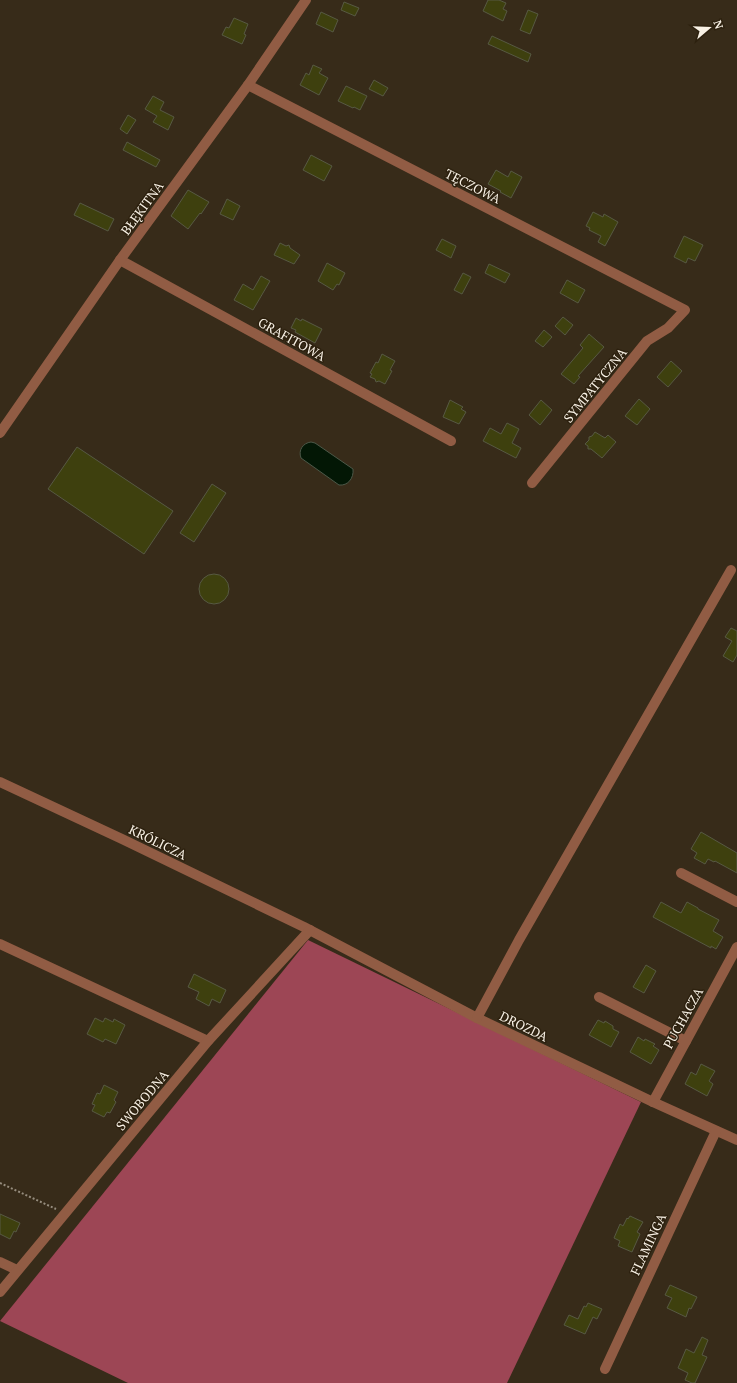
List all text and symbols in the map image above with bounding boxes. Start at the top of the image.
north arrow [689,8,729,48]
text: N [710,19,727,32]
street label: TĘCZOWA [442,164,504,208]
street label: BŁĘKITNA [116,177,168,238]
street label: GRAFITOWA [255,313,329,365]
street label: SYMPATYCZNA [559,344,631,426]
street label: KRÓLICZA [126,820,190,864]
street label: PUCHACZA [659,984,707,1052]
street label: DROZDA [497,1007,551,1045]
street label: SWOBODNA [111,1066,173,1134]
street label: FLAMINGA [626,1210,670,1278]

